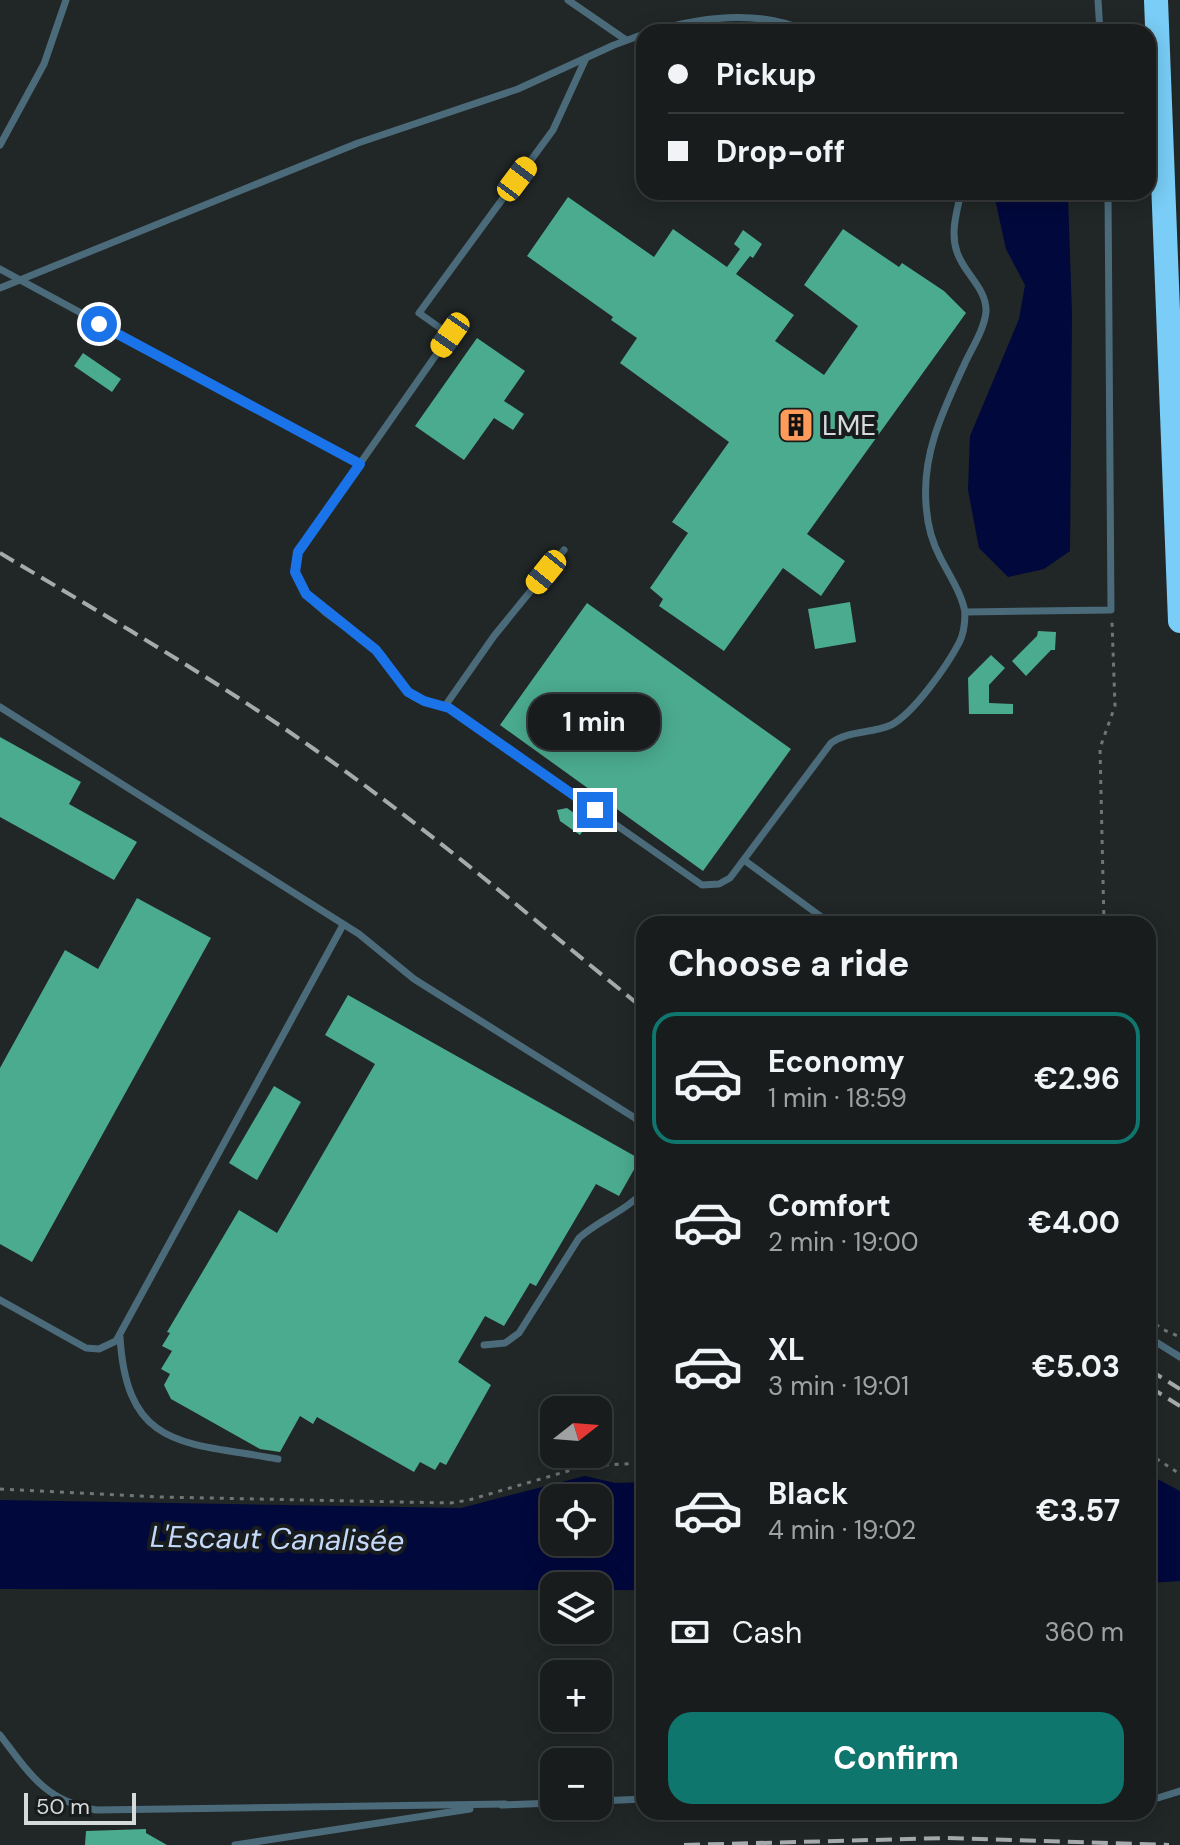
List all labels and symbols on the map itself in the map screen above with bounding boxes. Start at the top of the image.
car [493,153,541,205]
route start [81,306,117,342]
car [426,308,474,362]
building icon: LME [777,406,815,444]
place label: LME [822,407,876,444]
car [522,546,570,598]
callout: 1 min [529,694,661,750]
route end [577,792,613,828]
north arrow [540,1396,612,1468]
water label: L'Escaut Canalisée [149,1517,405,1560]
scale bar [24,1789,136,1825]

